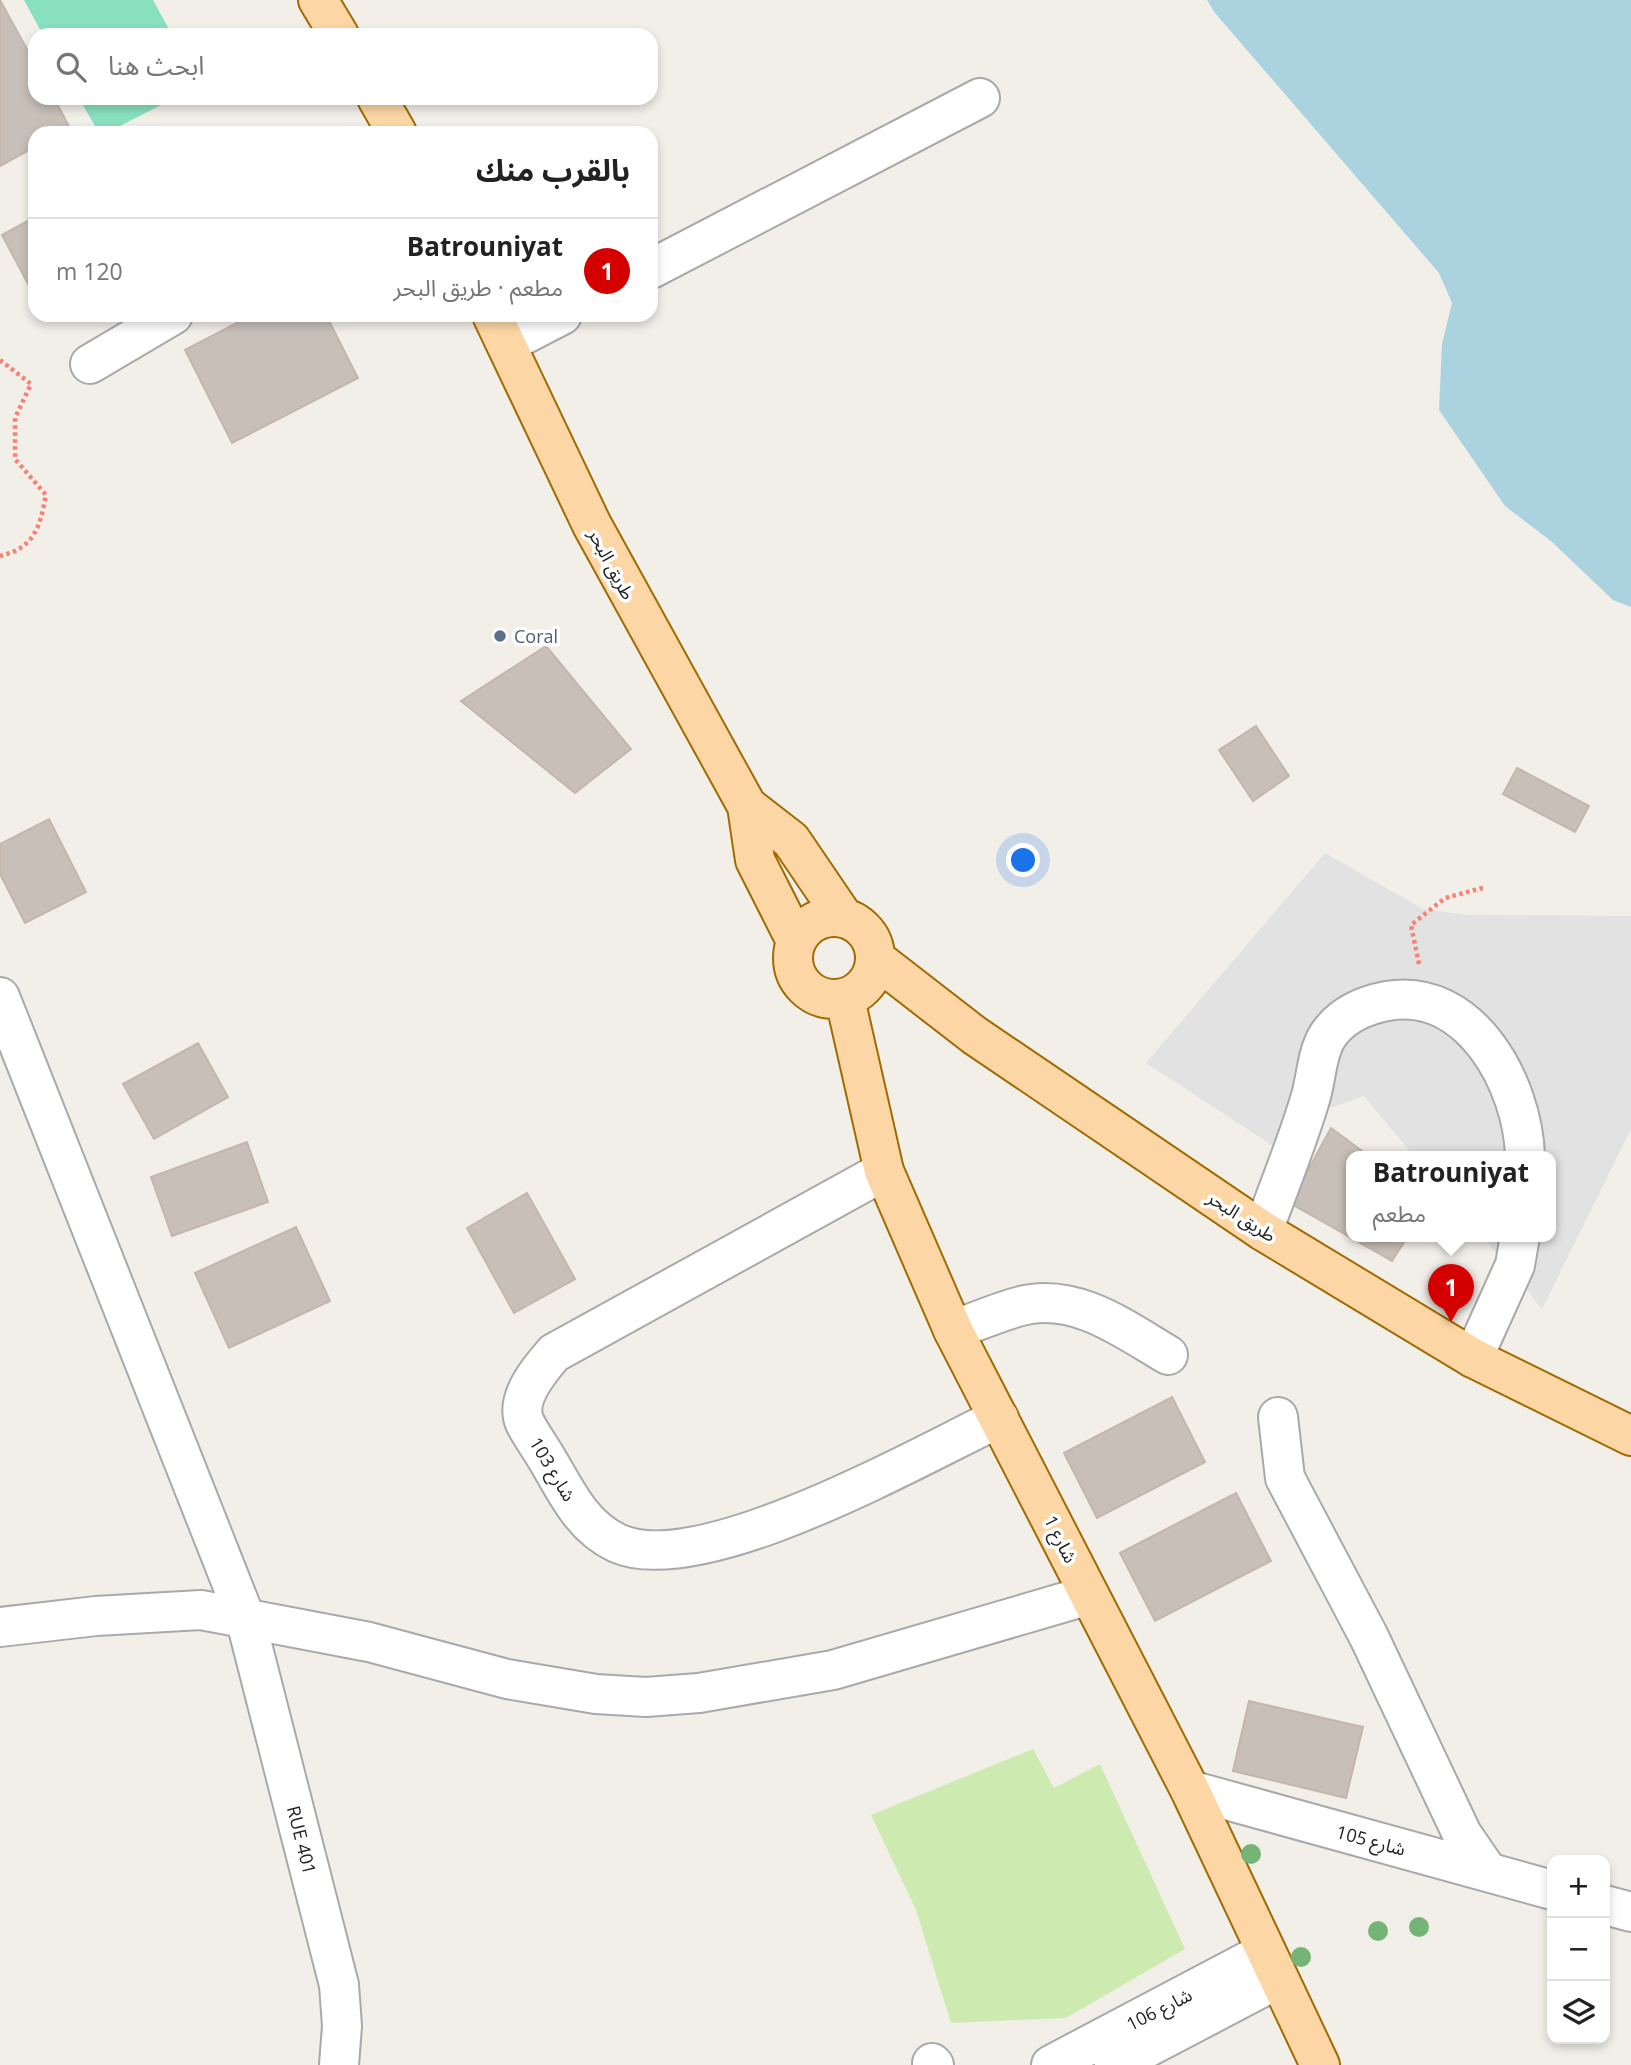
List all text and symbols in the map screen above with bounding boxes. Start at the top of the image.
search box [28,28,658,105]
text: ابحث هنا [108,47,204,83]
icon: search [52,48,90,86]
text: بالقرب منك [476,149,630,190]
text: Batrouniyat [407,228,563,264]
text: 120 m [56,255,123,287]
text: 1 [600,255,614,287]
text: مطعم · طريق البحر [393,271,563,303]
street label: طريق البحر [583,523,641,604]
place label: Coral [514,624,558,648]
marker: Coral [492,628,508,644]
your location [1006,843,1040,877]
popup [1346,1151,1556,1242]
text: Batrouniyat [1373,1154,1529,1190]
street label: طريق البحر [1202,1184,1281,1247]
text: مطعم [1373,1197,1426,1229]
pin: 1 [1428,1264,1474,1322]
street label: شارع 103 [522,1433,581,1507]
street label: شارع 1 [1036,1511,1083,1568]
street label: RUE 401 [282,1803,322,1877]
street label: شارع 105 [1333,1819,1408,1864]
map controls [1547,1855,1610,2044]
button: + [1547,1855,1610,1918]
button: − [1547,1918,1610,1981]
button: layers [1547,1981,1610,2044]
street label: شارع 106 [1122,1982,1197,2038]

